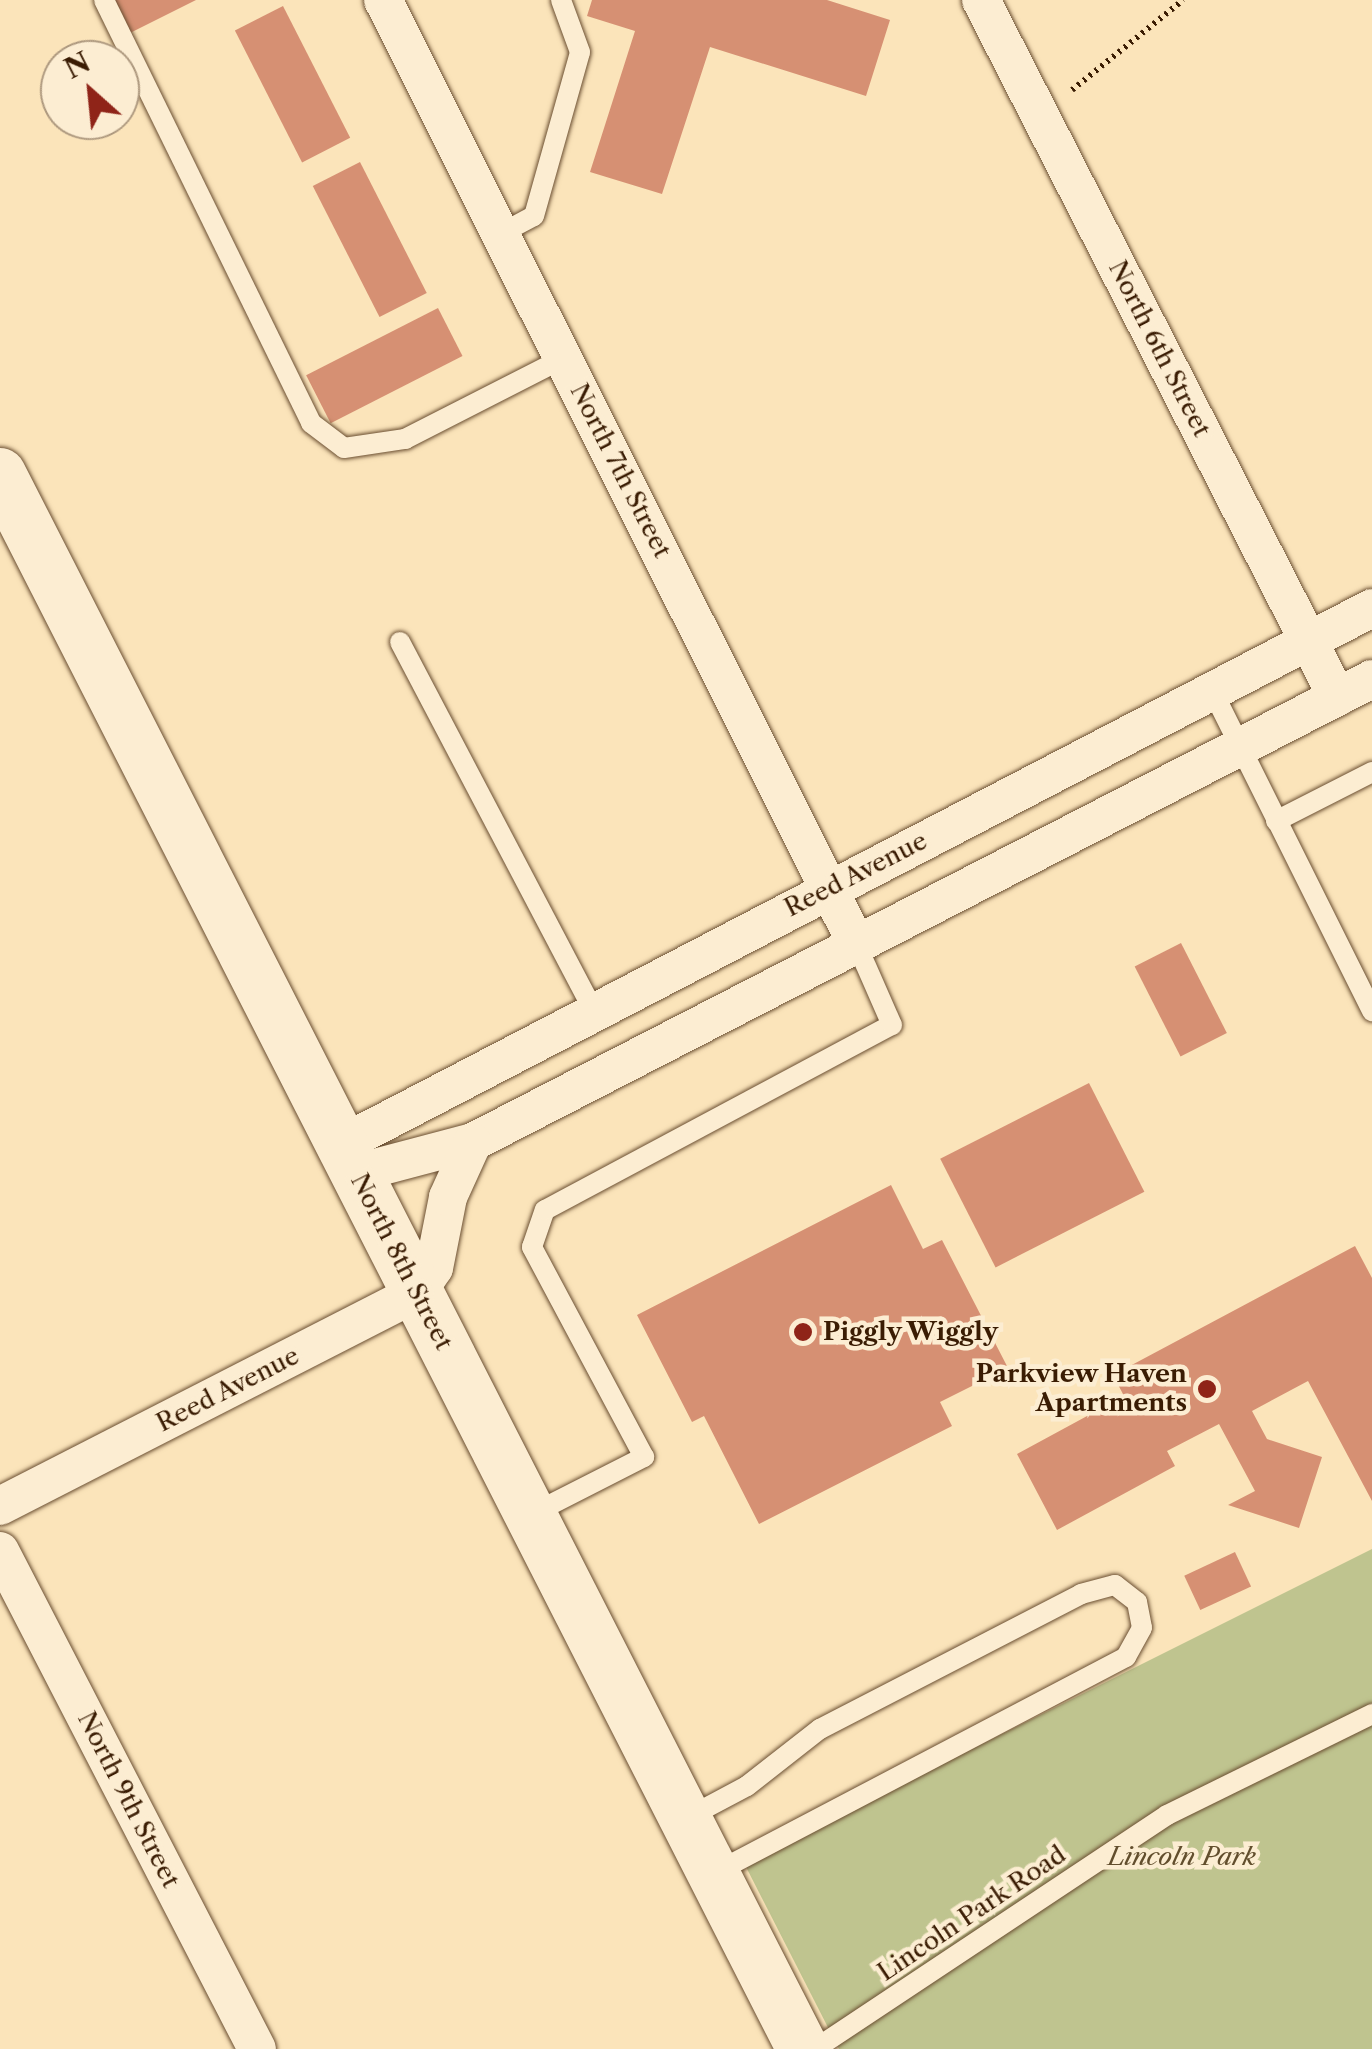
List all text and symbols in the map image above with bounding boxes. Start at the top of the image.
north arrow [40,40,140,140]
text: N [59,44,96,86]
street label: North 6th Street [1102,256,1216,442]
street label: North 7th Street [563,379,677,563]
street label: Reed Avenue [779,826,933,924]
street label: North 8th Street [344,1169,458,1355]
place label: Piggly Wiggly [823,1317,1000,1347]
marker: Piggly Wiggly [792,1321,814,1343]
street label: Reed Avenue [151,1341,305,1439]
place label: Parkview Haven Apartments [975,1360,1187,1419]
marker: Parkview Haven Apartments [1196,1378,1218,1400]
street label: North 9th Street [71,1707,185,1893]
street label: Lincoln Park Road [872,1840,1072,1988]
park label: Lincoln Park [1108,1842,1256,1872]

